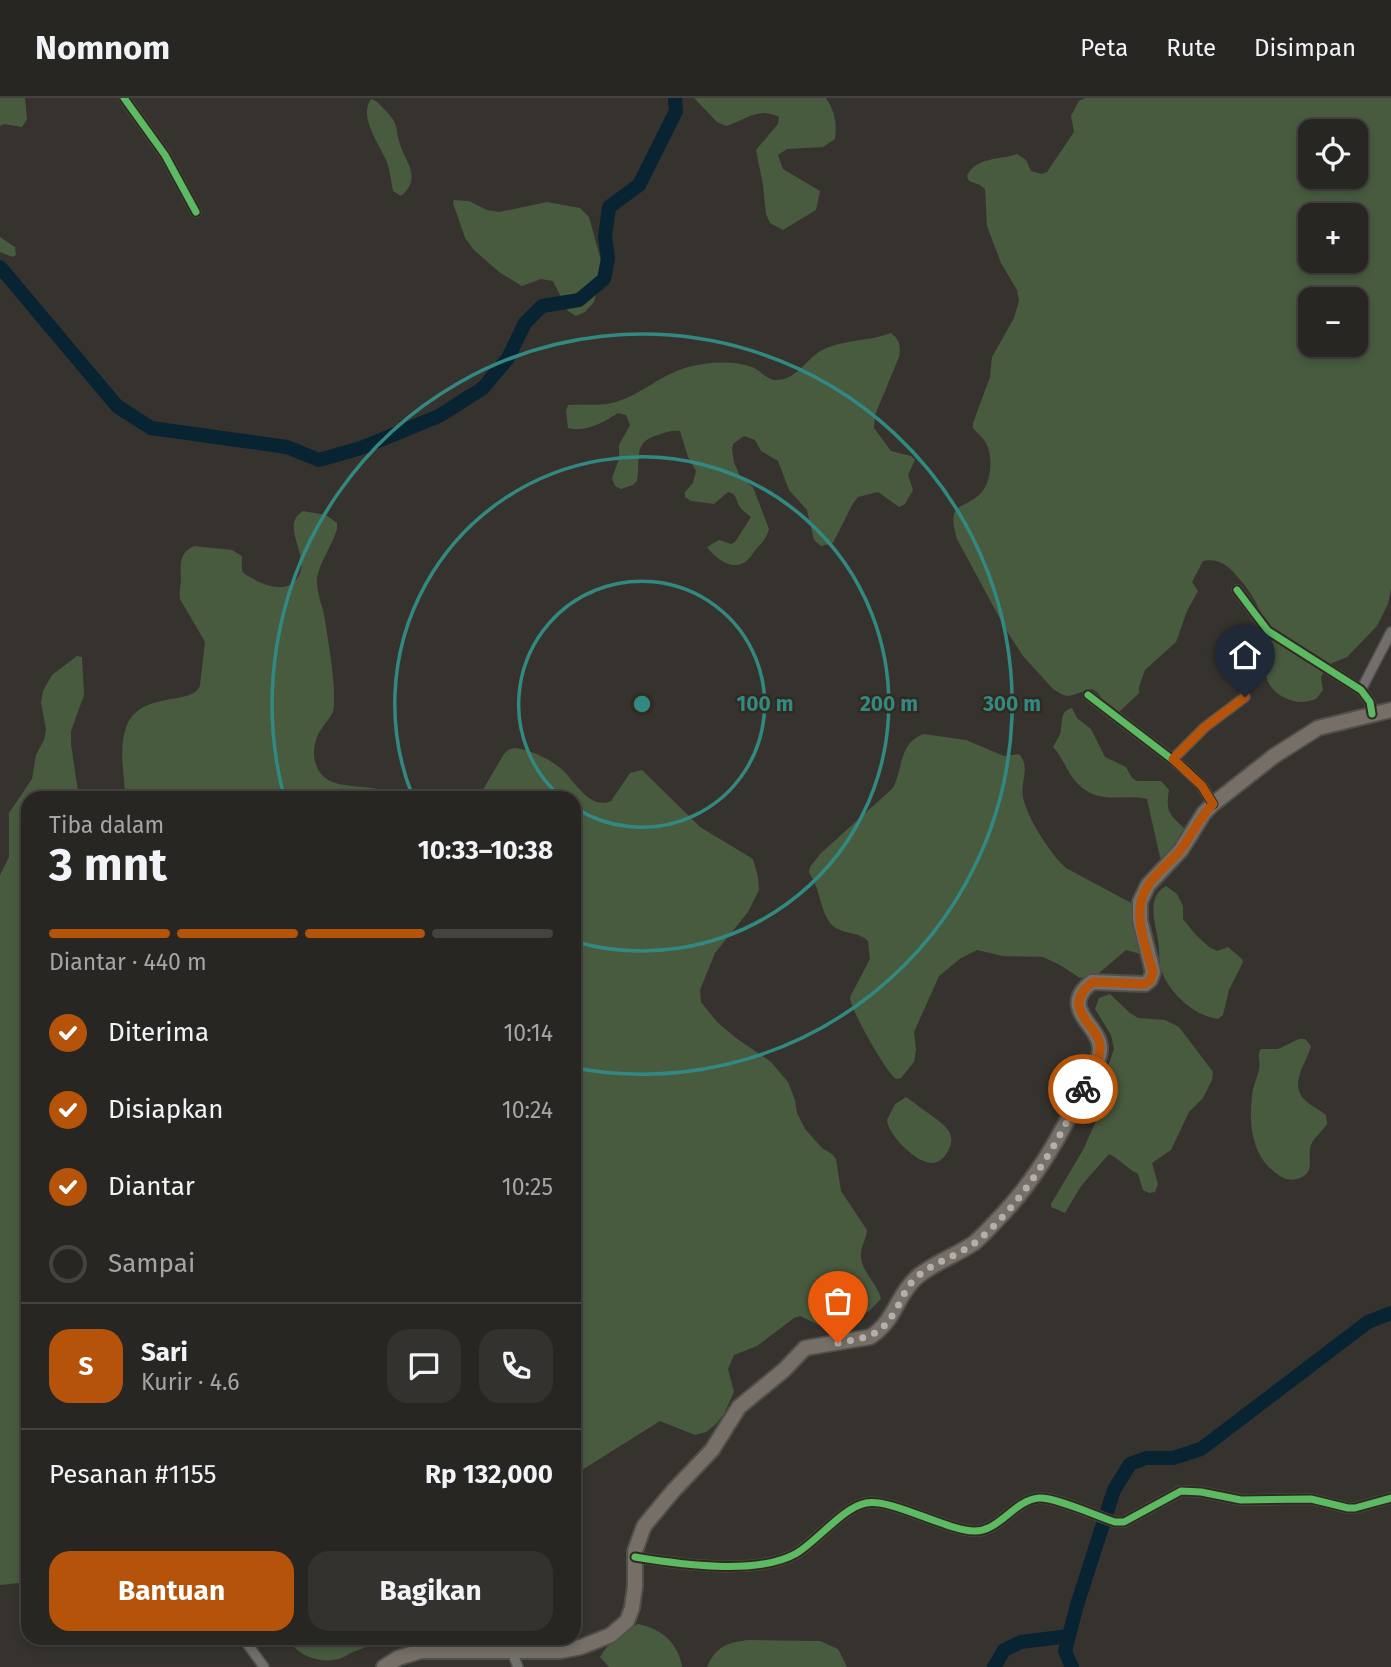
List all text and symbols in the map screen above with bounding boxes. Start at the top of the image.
text: Nomnom [35,28,170,68]
text: Peta [1080,34,1128,62]
text: Rute [1166,34,1216,62]
text: Disimpan [1254,34,1356,62]
map controls [1298,119,1368,357]
button: locate [1298,119,1368,189]
button: + [1298,203,1368,273]
button: − [1298,287,1368,357]
pin [1215,625,1275,697]
icon: home [1226,636,1264,674]
text: 100 m [736,691,794,717]
text: 200 m [860,691,918,717]
text: 300 m [982,691,1041,717]
centre of rings [630,692,654,716]
text: Tiba dalam [49,811,164,839]
text: 10:33–10:38 [418,835,553,866]
text: 3 mnt [49,837,167,892]
text: Diantar · 440 m [49,948,207,976]
icon: check [49,1014,87,1052]
text: Diterima [108,1017,209,1048]
text: 10:14 [503,1019,553,1047]
courier [1048,1054,1118,1124]
icon: bike [1064,1070,1102,1108]
icon: check [49,1091,87,1129]
text: Disiapkan [108,1094,223,1125]
text: 10:24 [502,1096,553,1124]
icon: check [49,1168,87,1206]
text: Diantar [108,1171,195,1202]
text: 10:25 [502,1173,553,1201]
text: Sampai [108,1248,195,1279]
pin [808,1271,868,1343]
icon: bag [819,1282,857,1320]
button: chat [387,1329,461,1403]
button: phone [479,1329,553,1403]
text: Sari [141,1337,188,1368]
text: S [79,1351,93,1382]
text: Kurir · 4.6 [141,1368,239,1396]
text: Pesanan #1155 [49,1459,217,1490]
text: Rp 132,000 [425,1459,553,1490]
button: Bantuan [49,1551,294,1631]
button: Bagikan [308,1551,553,1631]

